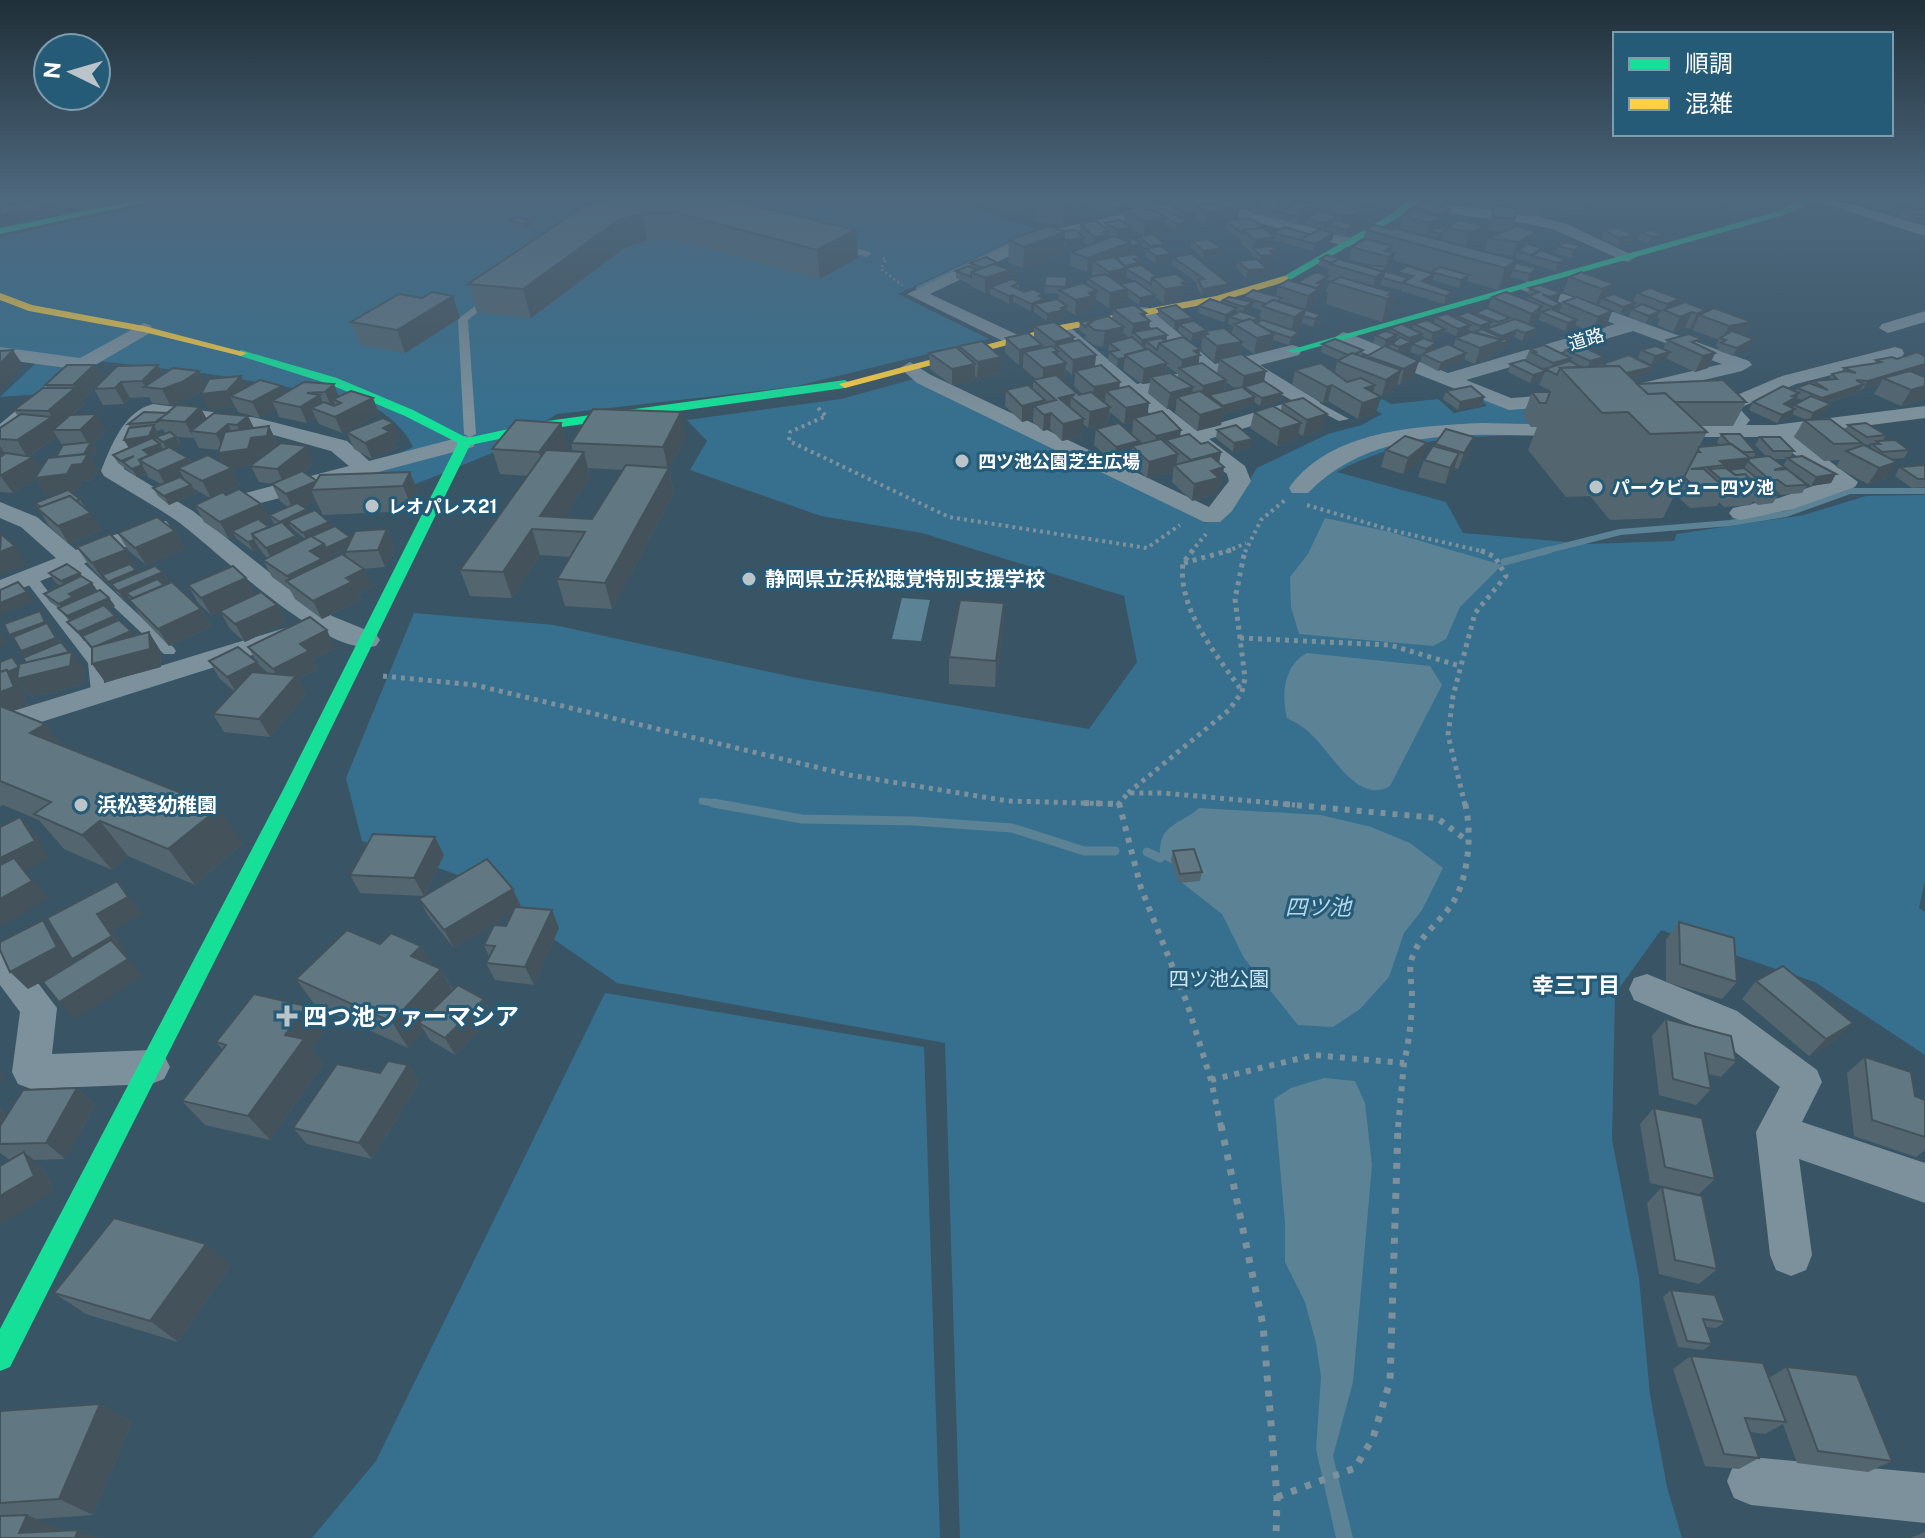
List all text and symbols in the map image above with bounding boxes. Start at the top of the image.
north arrow [32,32,112,112]
legend [1613,32,1893,136]
text: 順調 [1685,49,1733,77]
text: N [38,61,66,80]
text: 混雑 [1685,89,1733,117]
street label: 道路 [1566,324,1606,354]
place label: 四ツ池公園芝生広場 [978,451,1140,472]
marker: 四ツ池公園芝生広場 [953,452,971,470]
place label: パークビュー四ツ池 [1612,477,1774,498]
marker: パークビュー四ツ池 [1587,478,1605,496]
place label: レオパレス21 [388,496,497,517]
marker: レオパレス21 [363,497,381,515]
place label: 静岡県立浜松聴覚特別支援学校 [765,567,1045,591]
marker: 静岡県立浜松聴覚特別支援学校 [740,570,758,588]
place label: 浜松葵幼稚園 [97,793,217,817]
marker: 浜松葵幼稚園 [72,796,90,814]
water label: 四ツ池 [1285,894,1353,920]
park label: 四ツ池公園 [1169,967,1269,991]
district label: 幸三丁目 [1532,972,1620,998]
place label: 四つ池ファーマシア [303,1002,519,1030]
marker: 四つ池ファーマシア [278,1007,296,1025]

